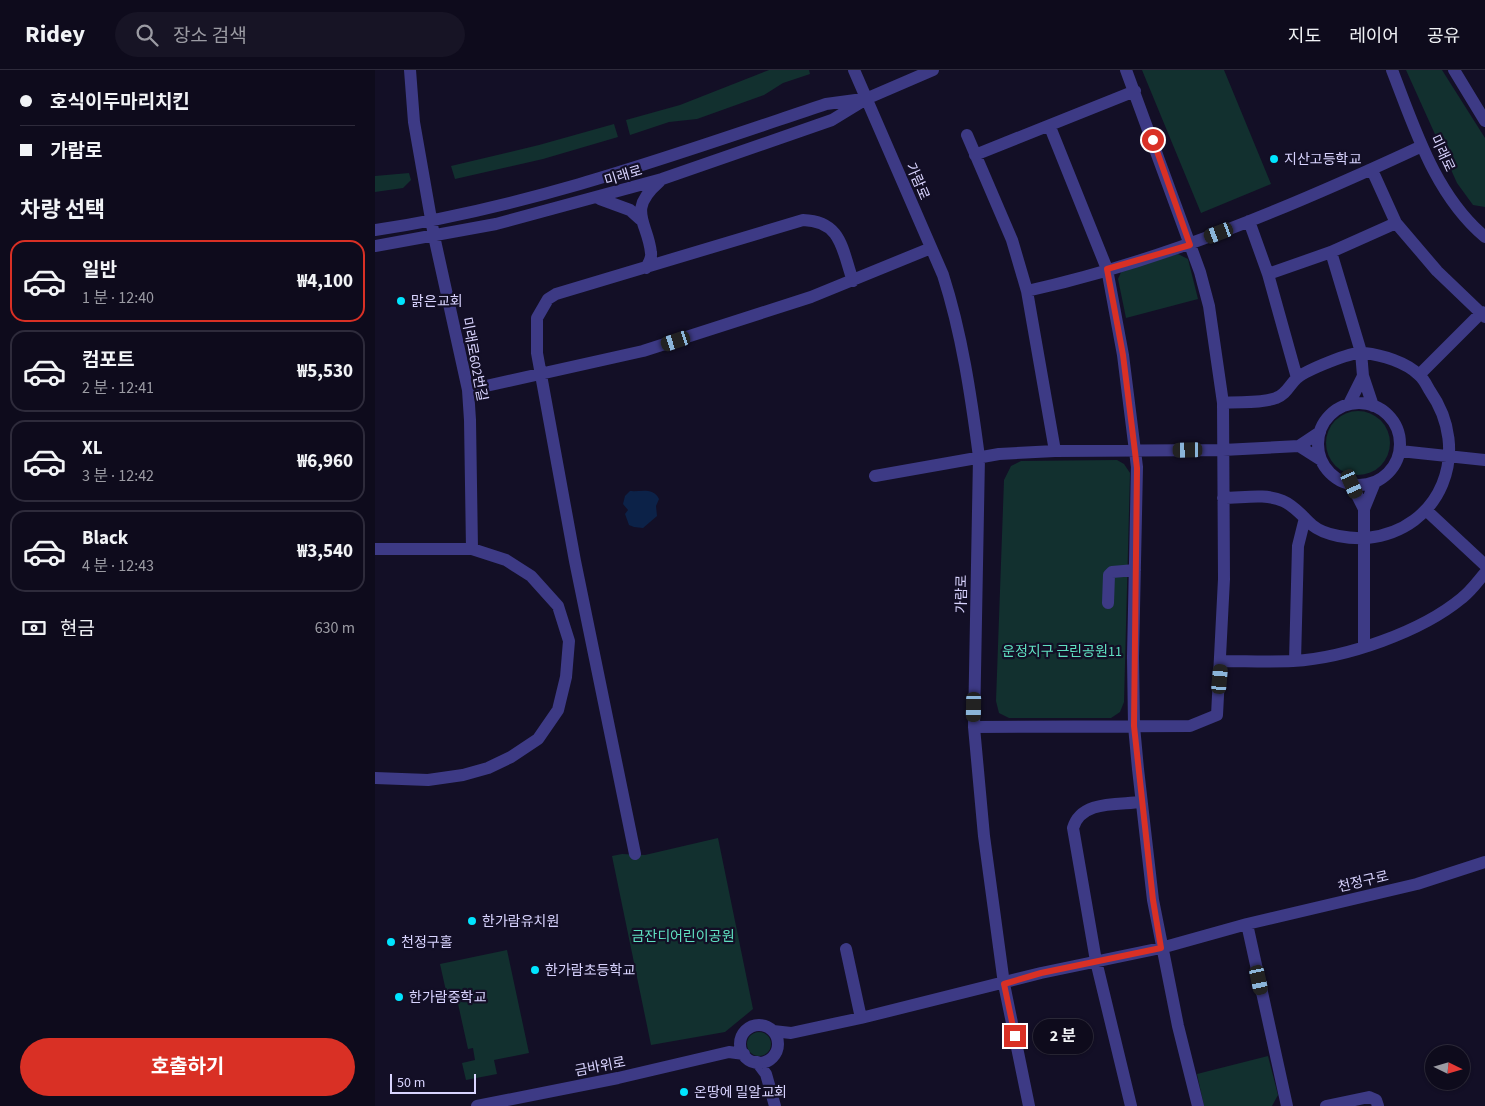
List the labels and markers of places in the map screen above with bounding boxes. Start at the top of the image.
place label: 지산고등학교 [1284,150,1361,170]
marker: 지산고등학교 [1268,153,1280,165]
place label: 맑은교회 [411,292,463,312]
marker: 맑은교회 [395,295,407,307]
place label: 한가람유치원 [482,912,559,932]
marker: 한가람유치원 [466,915,478,927]
place label: 천정구홀 [401,933,453,953]
marker: 천정구홀 [385,936,397,948]
place label: 한가람초등학교 [545,961,635,981]
marker: 한가람초등학교 [529,964,541,976]
place label: 한가람중학교 [409,988,486,1008]
marker: 한가람중학교 [393,991,405,1003]
place label: 온땅에 밀알교회 [694,1083,787,1103]
marker: 온땅에 밀알교회 [678,1086,690,1098]

